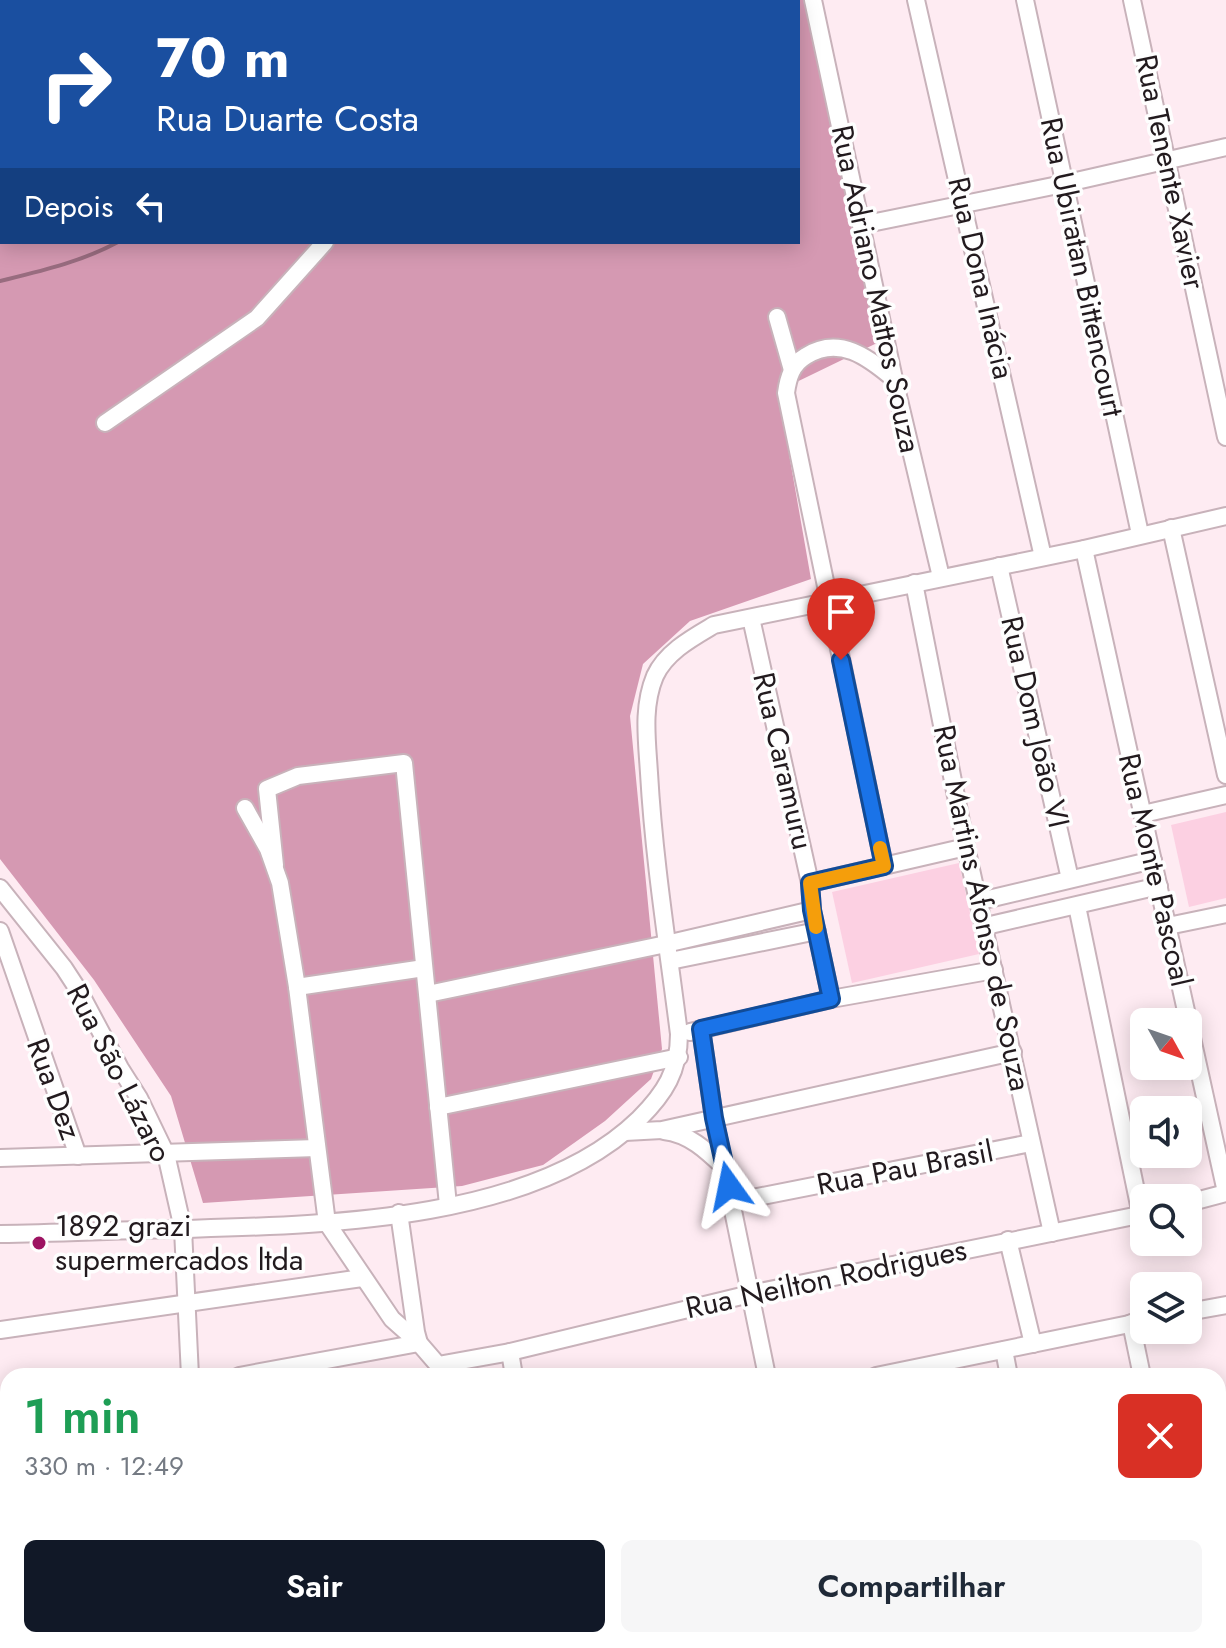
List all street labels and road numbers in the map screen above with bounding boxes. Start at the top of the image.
street label: Rua Tenente Xavier [1125,51,1216,294]
street label: Rua Ubiratan Bittencourt [1030,113,1135,421]
street label: Rua Adriano Mattos Souza [821,121,932,457]
street label: Rua Dona Inácia [937,173,1026,383]
street label: Rua Dom João VI [990,612,1081,832]
street label: Rua Caramuru [742,668,825,854]
street label: Rua Martins Afonso de Souza [923,721,1042,1095]
street label: Rua Monte Pascoal [1108,749,1203,991]
street label: Rua São Lázaro [56,976,183,1169]
street label: Rua Dez [16,1032,93,1146]
street label: Rua Pau Brasil [813,1129,997,1206]
street label: Rua Neilton Rodrigues [681,1228,970,1329]

